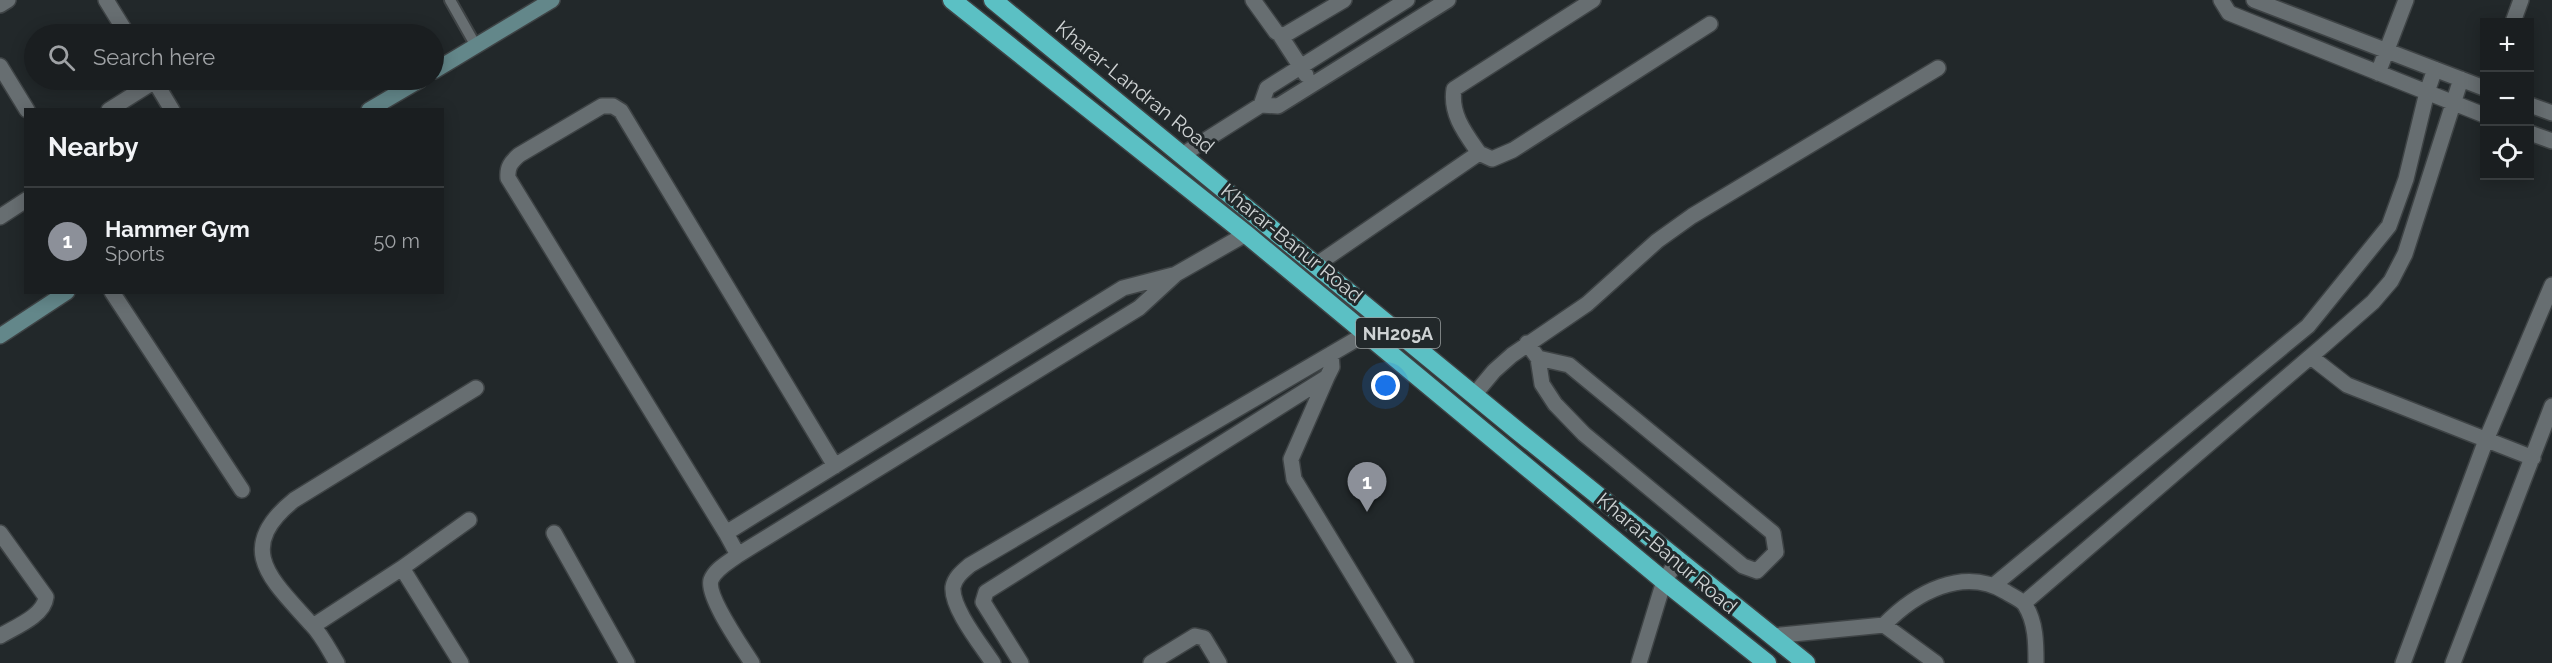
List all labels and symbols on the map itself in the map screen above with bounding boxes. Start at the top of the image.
street label: Kharar-Landran Road [1051,16,1219,158]
street label: Kharar-Banur Road [1216,178,1368,308]
road number: NH205A [1356,318,1440,348]
your location [1371,371,1400,400]
pin: 1 [1348,462,1386,512]
street label: Kharar-Banur Road [1592,487,1742,619]

